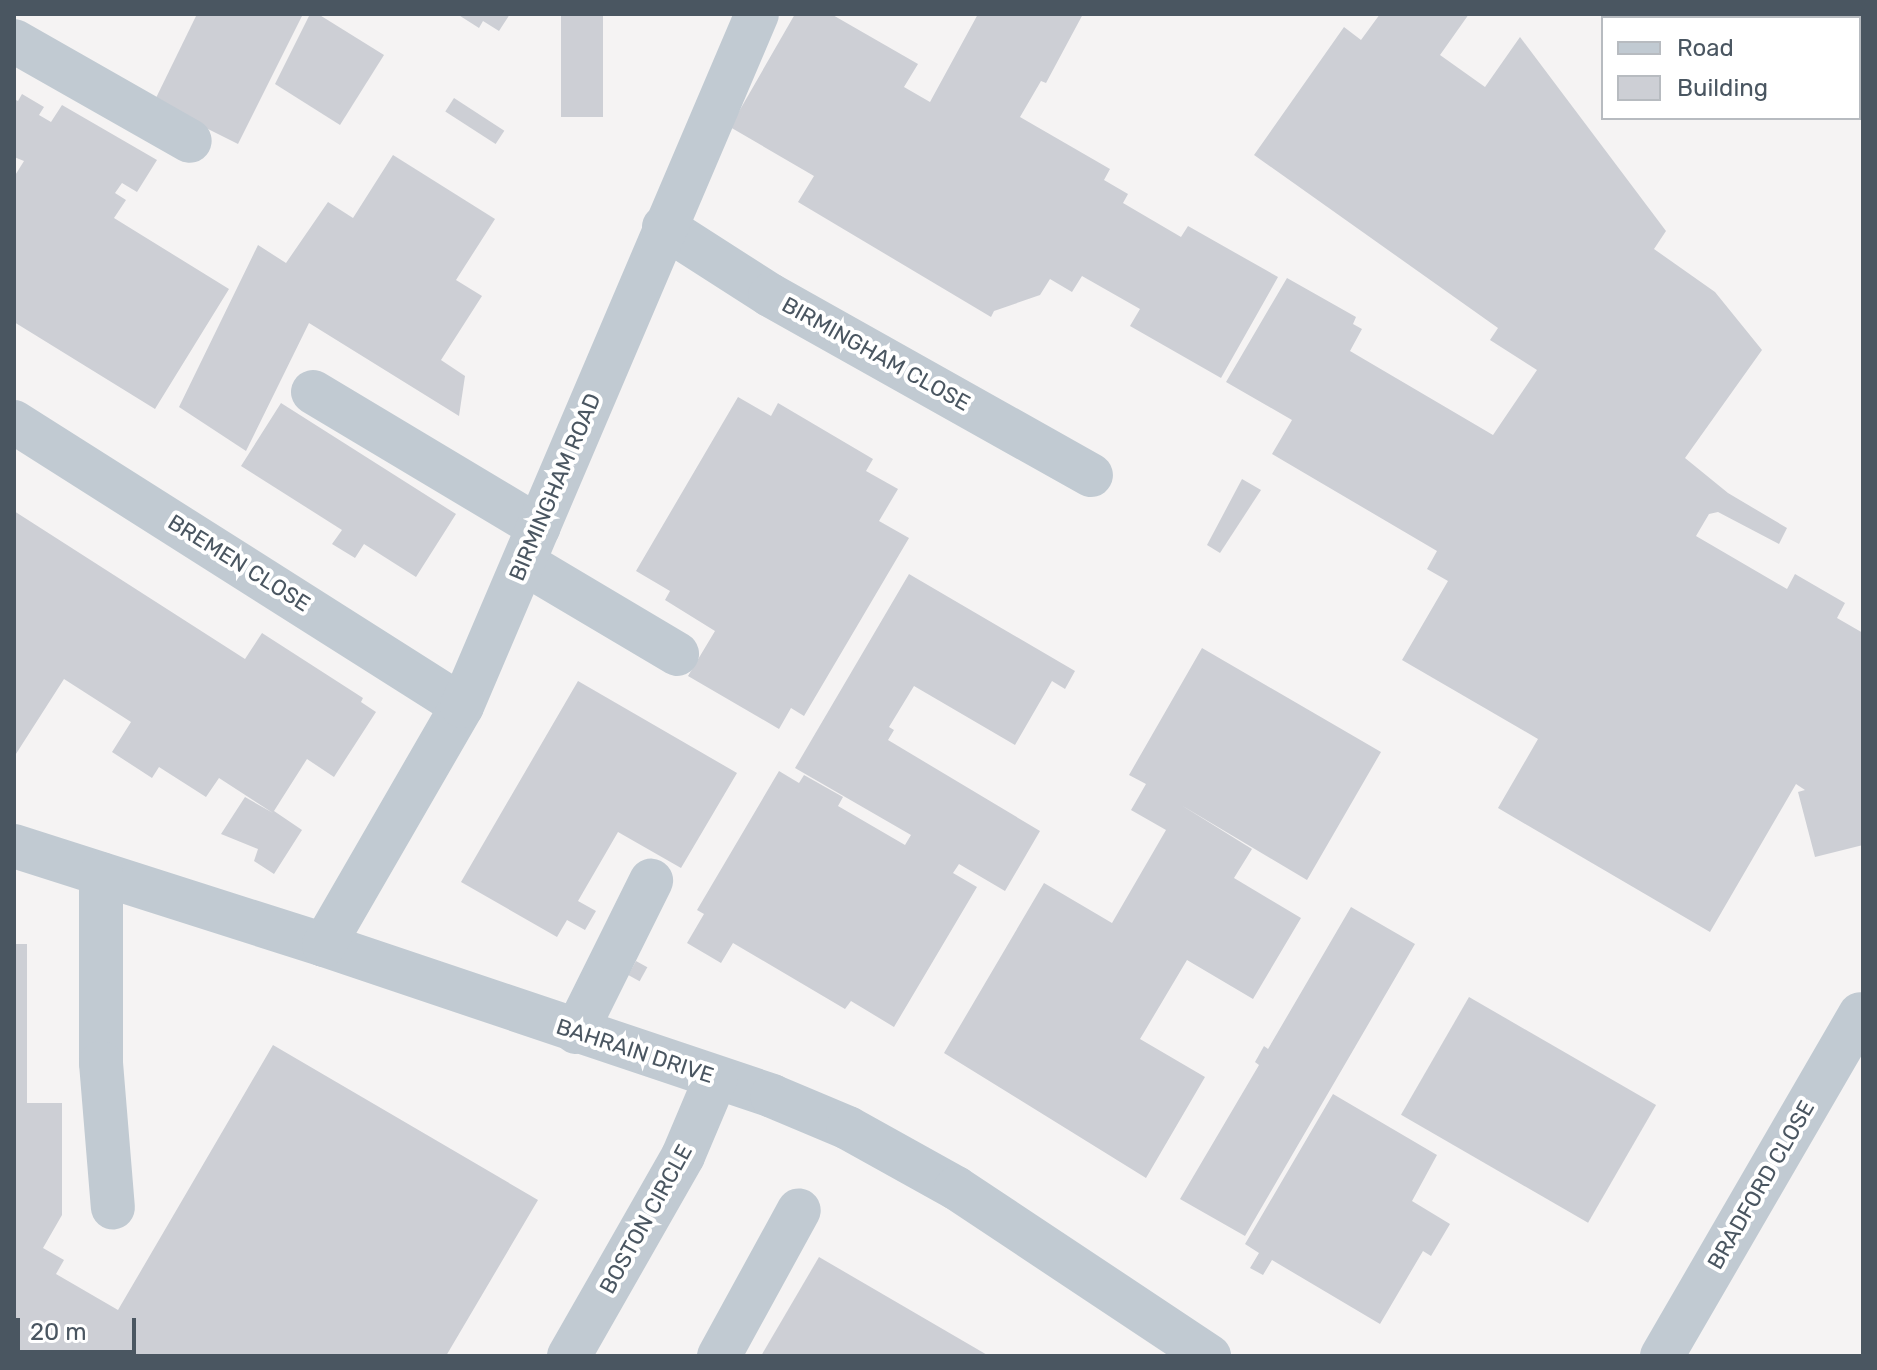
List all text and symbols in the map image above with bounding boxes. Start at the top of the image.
legend [1601,16,1861,120]
text: Road [1677,34,1734,62]
text: Building [1677,74,1768,102]
street label: BIRMINGHAM CLOSE [777,291,975,417]
street label: BIRMINGHAM ROAD [504,389,606,585]
street label: BREMEN CLOSE [163,509,315,617]
street label: BAHRAIN DRIVE [553,1013,717,1089]
street label: BRADFORD CLOSE [1702,1096,1820,1274]
street label: BOSTON CIRCLE [594,1140,698,1298]
scale bar [20,1302,140,1352]
text: 20 m [30,1318,87,1346]

